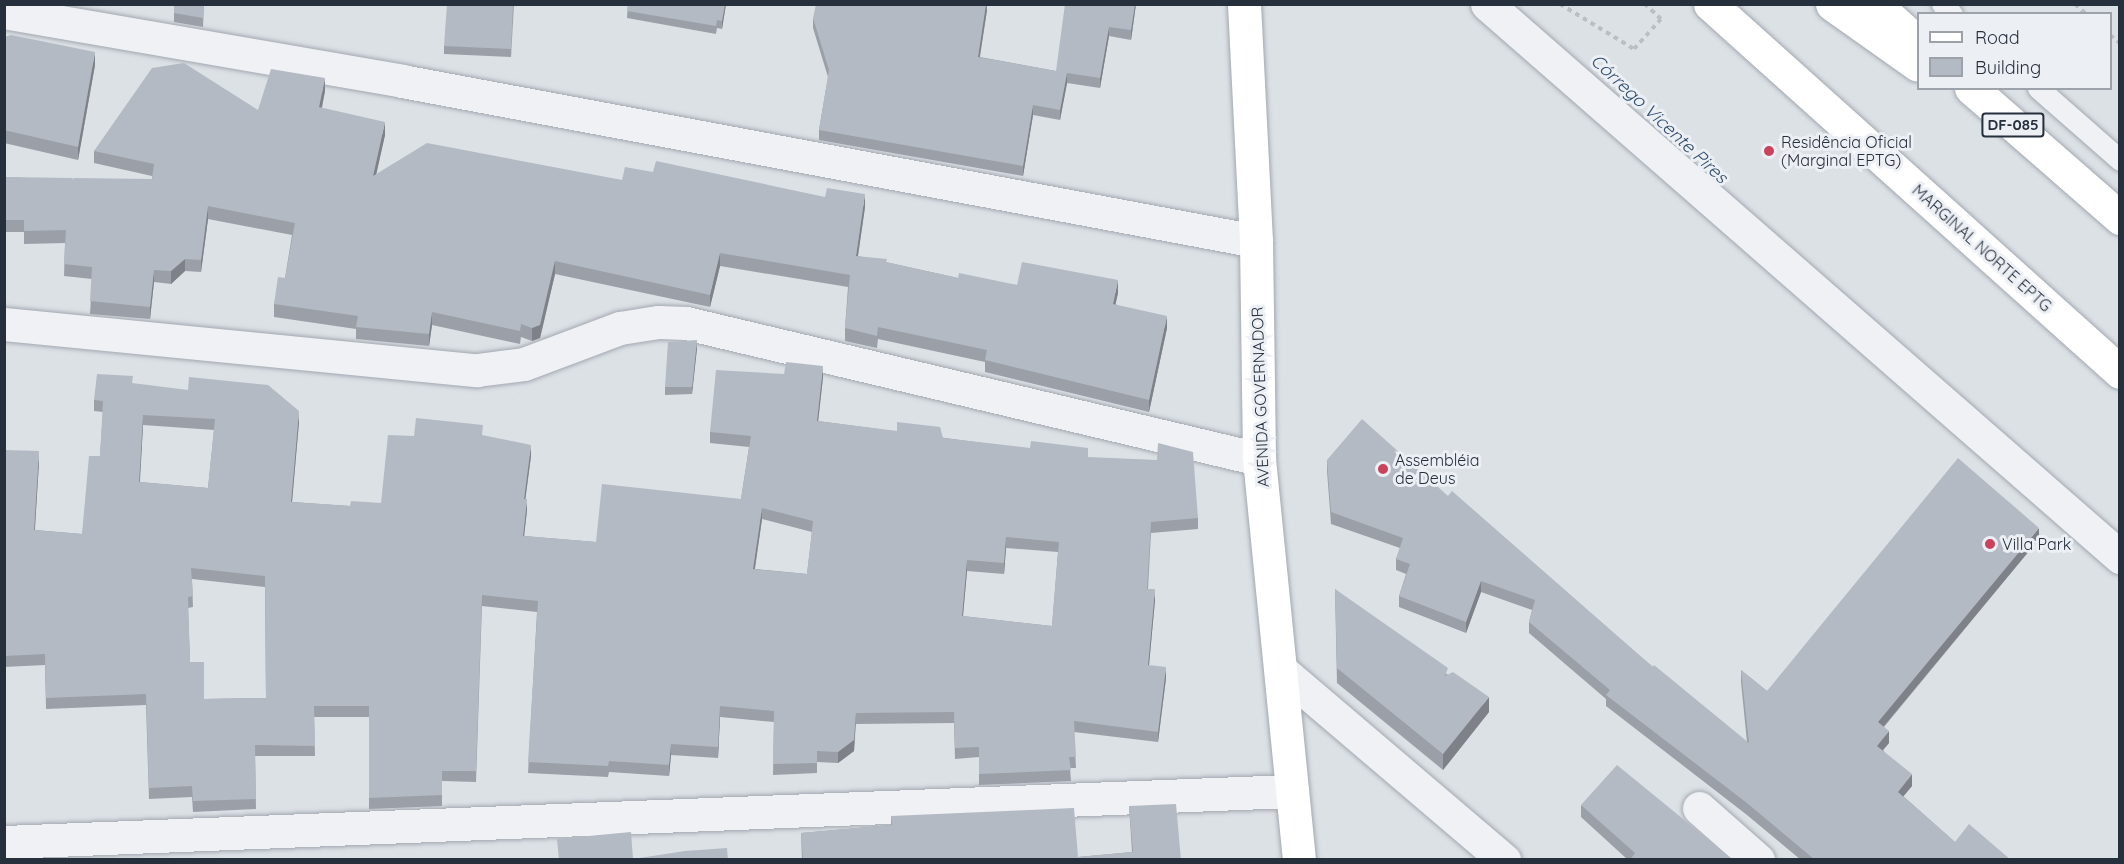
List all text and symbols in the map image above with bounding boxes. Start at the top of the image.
legend [1917,12,2112,90]
text: Road [1975,26,2020,49]
water label: Córrego Vicente Pires [1586,50,1732,188]
text: Building [1975,56,2041,79]
road number: DF-085 [1980,113,2046,137]
place label: Residência Oficial (Marginal EPTG) [1781,132,1912,170]
marker: Residência Oficial (Marginal EPTG) [1762,144,1776,158]
street label: MARGINAL NORTE EPTG [1908,180,2056,316]
street label: AVENIDA GOVERNADOR [1247,306,1273,488]
place label: Assembléia de Deus [1395,450,1479,488]
marker: Assembléia de Deus [1376,462,1390,476]
place label: Villa Park [2002,534,2071,554]
marker: Villa Park [1983,537,1997,551]

